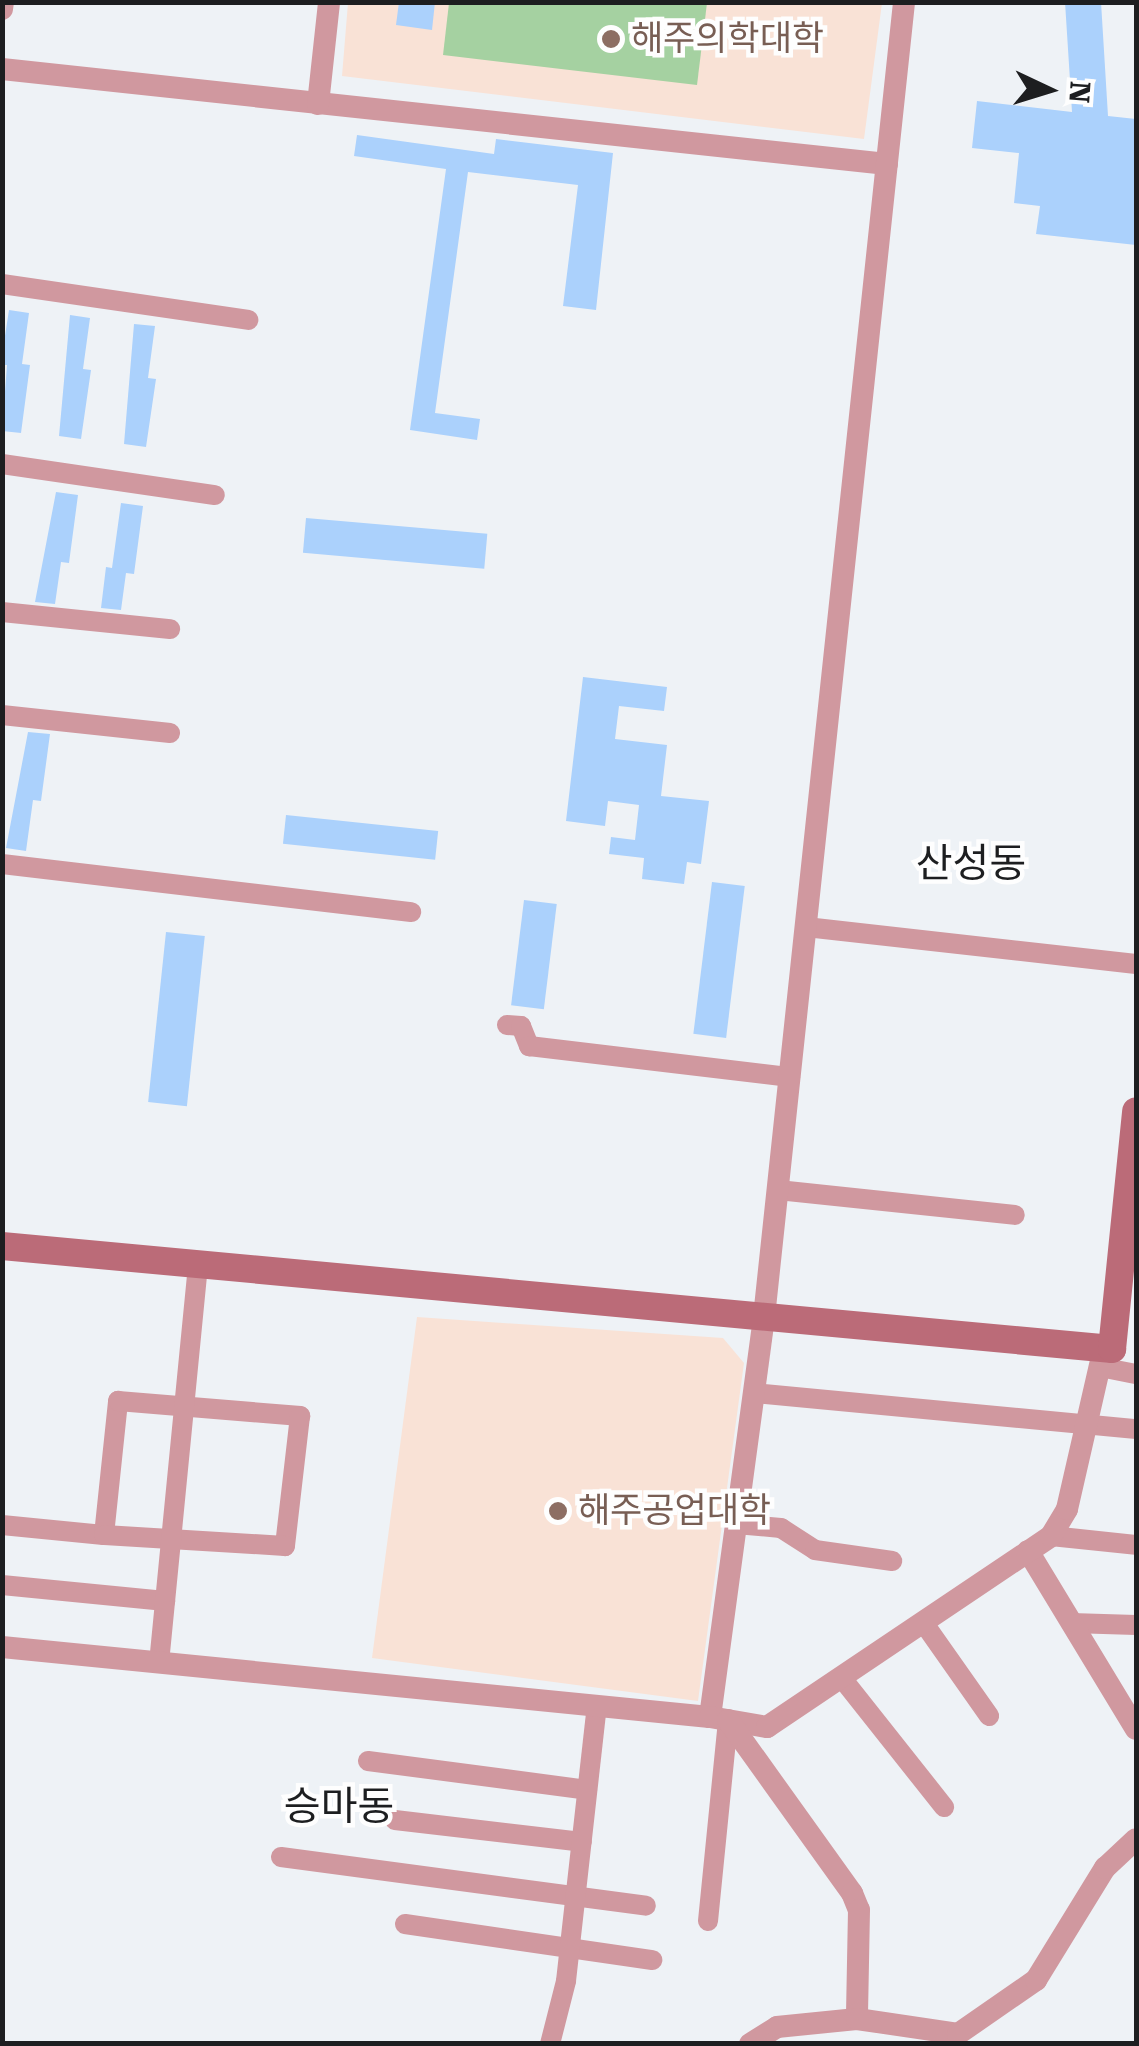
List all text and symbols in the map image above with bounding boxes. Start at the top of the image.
place label: 해주의학대학 [631,18,824,60]
marker: 해주의학대학 [600,28,622,50]
north arrow [999,40,1099,140]
text: N [1062,80,1097,104]
district label: 산성동 [916,840,1026,888]
place label: 해주공업대학 [578,1490,771,1532]
marker: 해주공업대학 [547,1500,569,1522]
district label: 승마동 [284,1783,394,1831]

